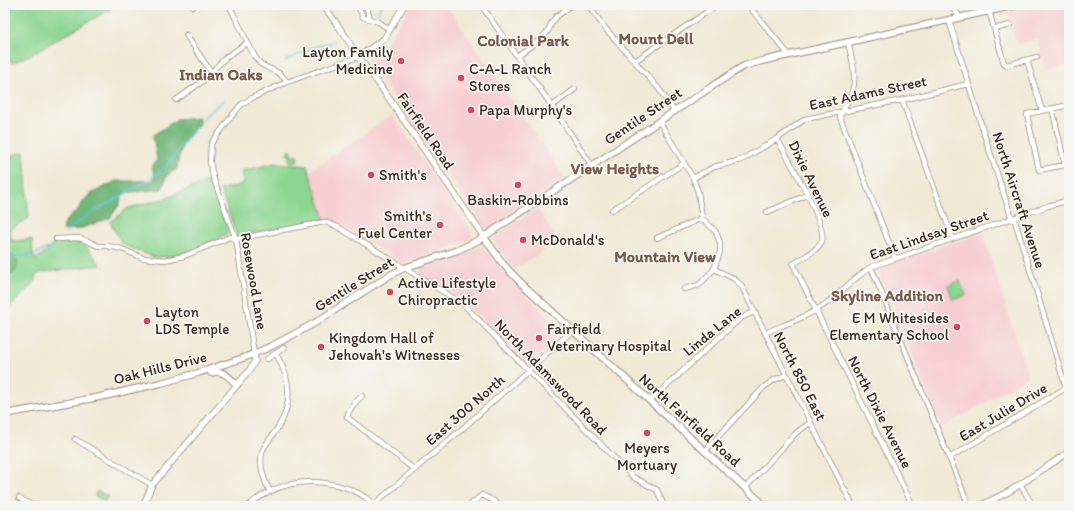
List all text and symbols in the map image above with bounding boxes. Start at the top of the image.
district label: Mount Dell [618,29,694,48]
district label: Colonial Park [477,31,570,50]
place label: Layton Family Medicine [302,43,393,78]
marker: Layton Family Medicine [396,56,406,66]
place label: C-A-L Ranch Stores [469,60,552,95]
district label: Indian Oaks [179,65,263,84]
street label: East Adams Street [808,72,929,114]
marker: C-A-L Ranch Stores [456,73,466,83]
street label: Gentile Street [601,83,686,149]
street label: Fairfield Road [393,89,459,174]
place label: Papa Murphy's [479,101,573,119]
marker: Papa Murphy's [466,105,476,115]
street label: North Aircraft Avenue [989,130,1049,270]
street label: Dixie Avenue [785,138,837,220]
district label: View Heights [571,159,659,179]
place label: Smith's [379,166,427,184]
marker: Smith's [366,170,376,180]
marker: Baskin-Robbins [513,180,523,190]
place label: Baskin-Robbins [467,191,569,209]
street label: East Lindsay Street [867,206,991,264]
place label: Smith's Fuel Center [358,207,432,242]
marker: Smith's Fuel Center [435,220,445,230]
street label: Rosewood Lane [237,231,271,331]
place label: McDonald's [531,231,605,249]
marker: McDonald's [518,235,528,245]
district label: Mountain View [614,247,716,266]
street label: Gentile Street [311,252,397,315]
place label: Active Lifestyle Chiropractic [398,274,496,309]
district label: Skyline Addition [831,286,943,306]
marker: Active Lifestyle Chiropractic [385,287,395,297]
street label: Linda Lane [679,302,745,360]
place label: Layton LDS Temple [155,303,229,338]
place label: E M Whitesides Elementary School [829,309,950,344]
street label: North Adamswood Road [491,315,611,439]
marker: Layton LDS Temple [142,316,152,326]
place label: Fairfield Veterinary Hospital [547,320,672,355]
marker: E M Whitesides Elementary School [952,322,962,332]
street label: North 850 East [770,328,830,424]
place label: Kingdom Hall of Jehovah's Witnesses [329,329,460,364]
marker: Fairfield Veterinary Hospital [534,333,544,343]
marker: Kingdom Hall of Jehovah's Witnesses [316,342,326,352]
street label: Oak Hills Drive [111,348,209,388]
street label: North Dixie Avenue [844,353,916,471]
street label: North Fairfield Road [635,370,745,471]
street label: East 300 North [422,371,508,449]
street label: East Julie Drive [956,379,1050,445]
marker: Meyers Mortuary [642,428,652,438]
place label: Meyers Mortuary [617,439,677,474]

